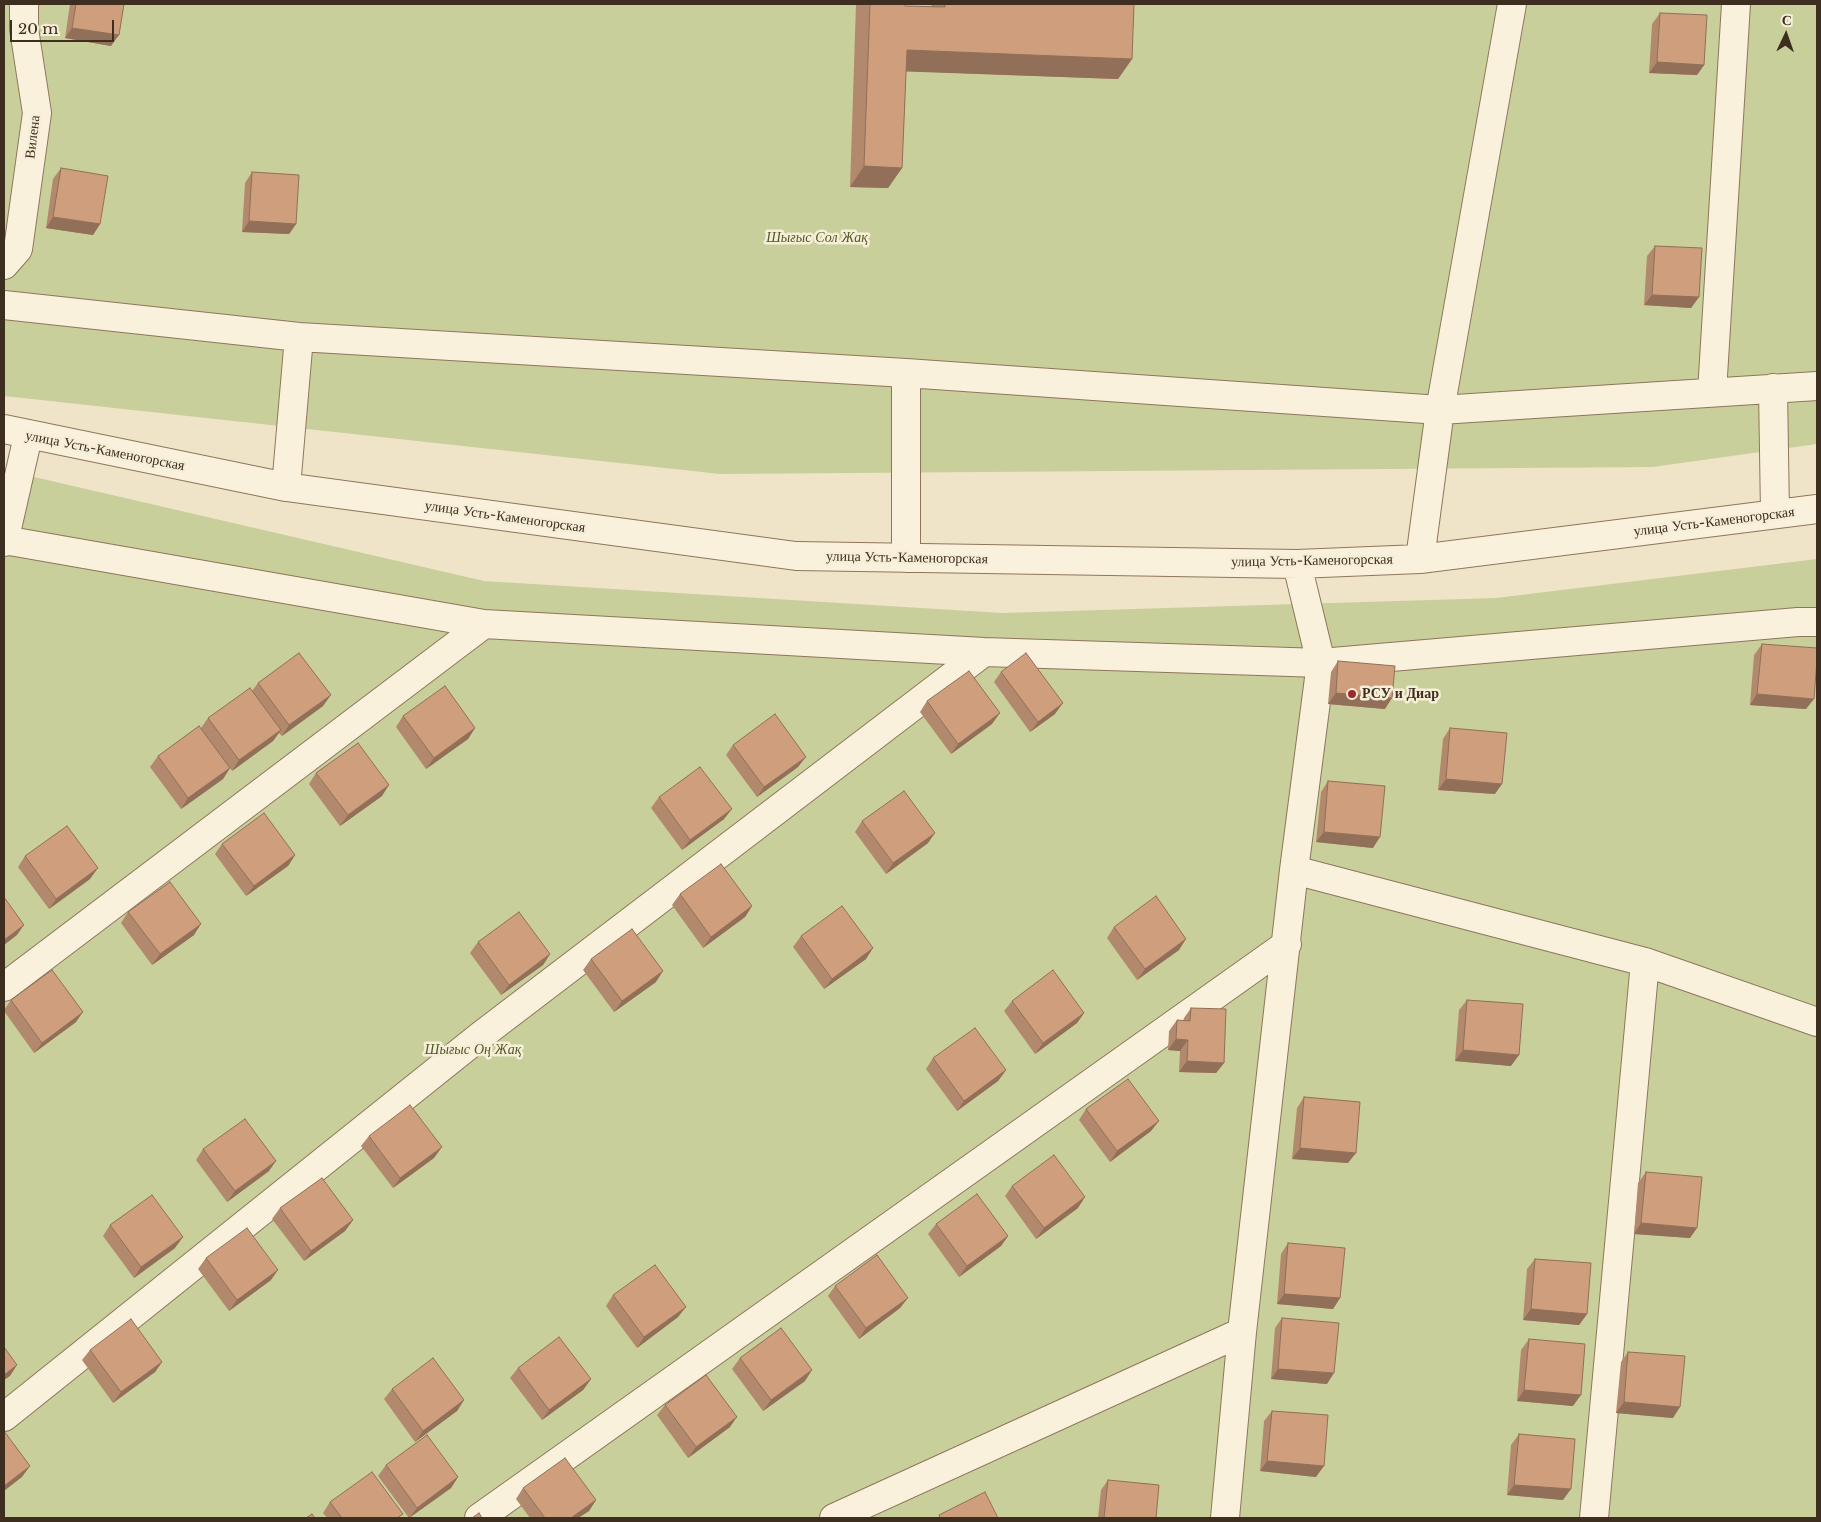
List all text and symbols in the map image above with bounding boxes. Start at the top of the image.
scale bar [12,10,116,42]
north arrow [1761,10,1811,60]
text: С [1781,11,1792,29]
text: 20 m [18,19,58,38]
street label: Вилена [22,114,44,160]
park label: Шығыс Сол Жақ [766,230,868,246]
street label: улица Усть-Каменогорская [24,427,186,475]
street label: улица Усть-Каменогорская [424,497,586,537]
street label: улица Усть-Каменогорская [1633,504,1795,540]
street label: улица Усть-Каменогорская [826,548,988,568]
street label: улица Усть-Каменогорская [1231,551,1393,571]
place label: РСУ и Диар [1362,686,1439,702]
marker: РСУ и Диар [1346,688,1358,700]
park label: Шығыс Оң Жақ [425,1042,521,1058]

